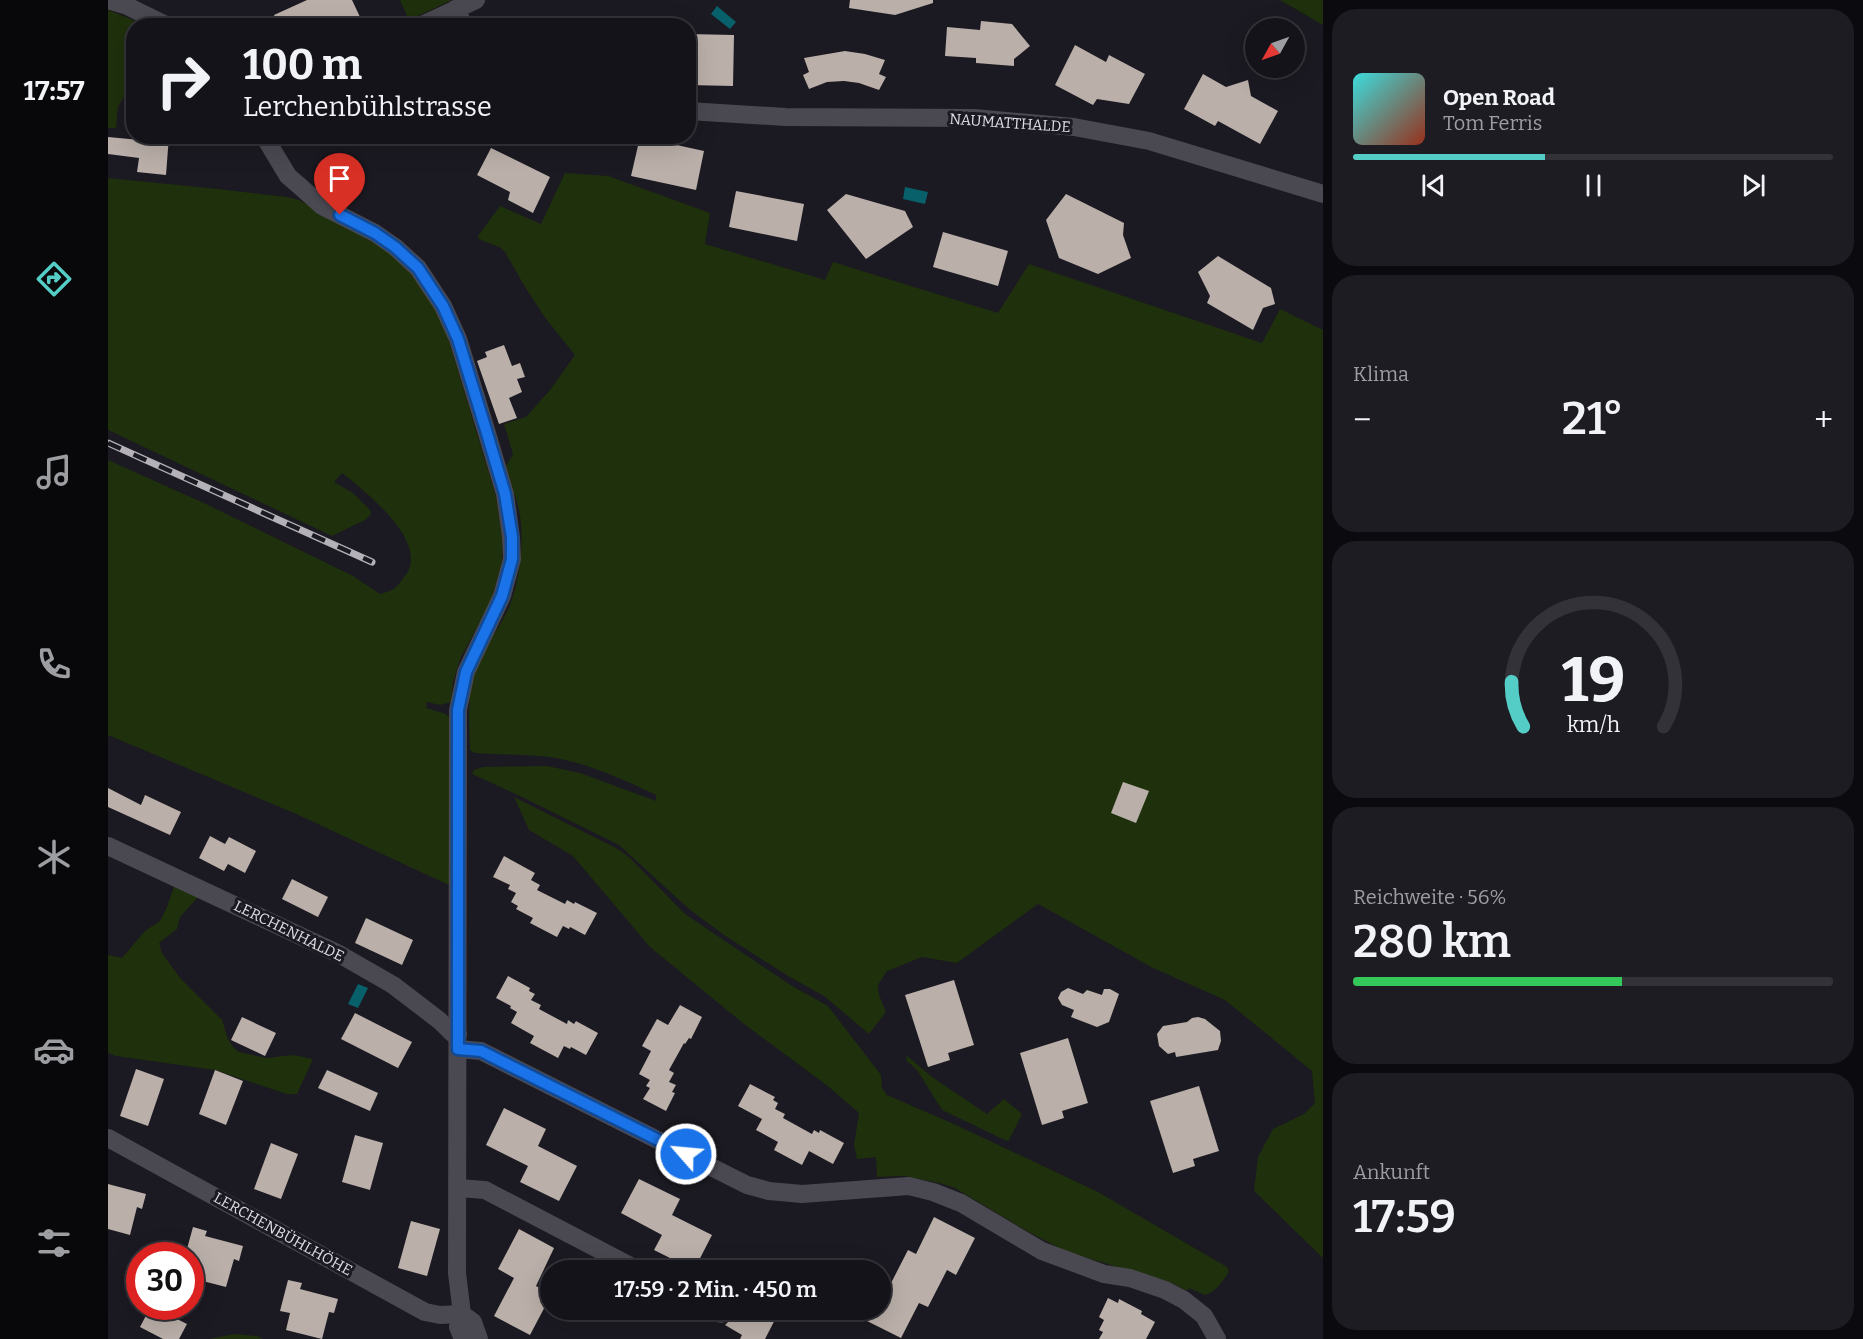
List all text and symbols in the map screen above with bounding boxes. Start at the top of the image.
north arrow [1245,18,1305,78]
map controls [1245,18,1305,78]
text: 100 m [243,40,362,90]
icon: right [144,42,222,120]
text: 17:57 [24,75,84,107]
text: Open Road [1443,84,1555,111]
text: Lerchenbühlstrasse [243,91,492,123]
street label: NAUMATTHALDE [949,110,1071,136]
text: Tom Ferris [1443,111,1542,135]
pin [314,153,365,215]
icon: arrive [323,162,356,195]
icon: previous [1417,169,1450,202]
icon: pause [1577,169,1610,202]
icon: next [1737,169,1770,202]
icon: directions [33,258,75,300]
text: Klima [1353,362,1409,386]
text: 21° [1562,392,1624,446]
text: − [1353,400,1371,440]
text: + [1814,400,1833,440]
icon: music [33,451,75,493]
icon: phone [33,643,75,685]
text: 19 [1561,643,1625,718]
text: km/h [1566,712,1620,738]
icon: climate [33,836,75,878]
text: Reichweite · 56% [1353,885,1506,909]
street label: LERCHENHALDE [231,897,347,965]
text: 280 km [1353,915,1511,969]
icon: car [33,1029,75,1071]
position arrow [654,1122,718,1186]
text: Ankunft [1353,1160,1430,1184]
street label: LERCHENBÜHLHÖHE [211,1188,355,1280]
text: 17:59 [1353,1190,1456,1244]
icon: filters [33,1222,75,1264]
speed limit sign: 30 [126,1242,204,1320]
text: 17:59 · 2 Min. · 450 m [614,1276,817,1303]

